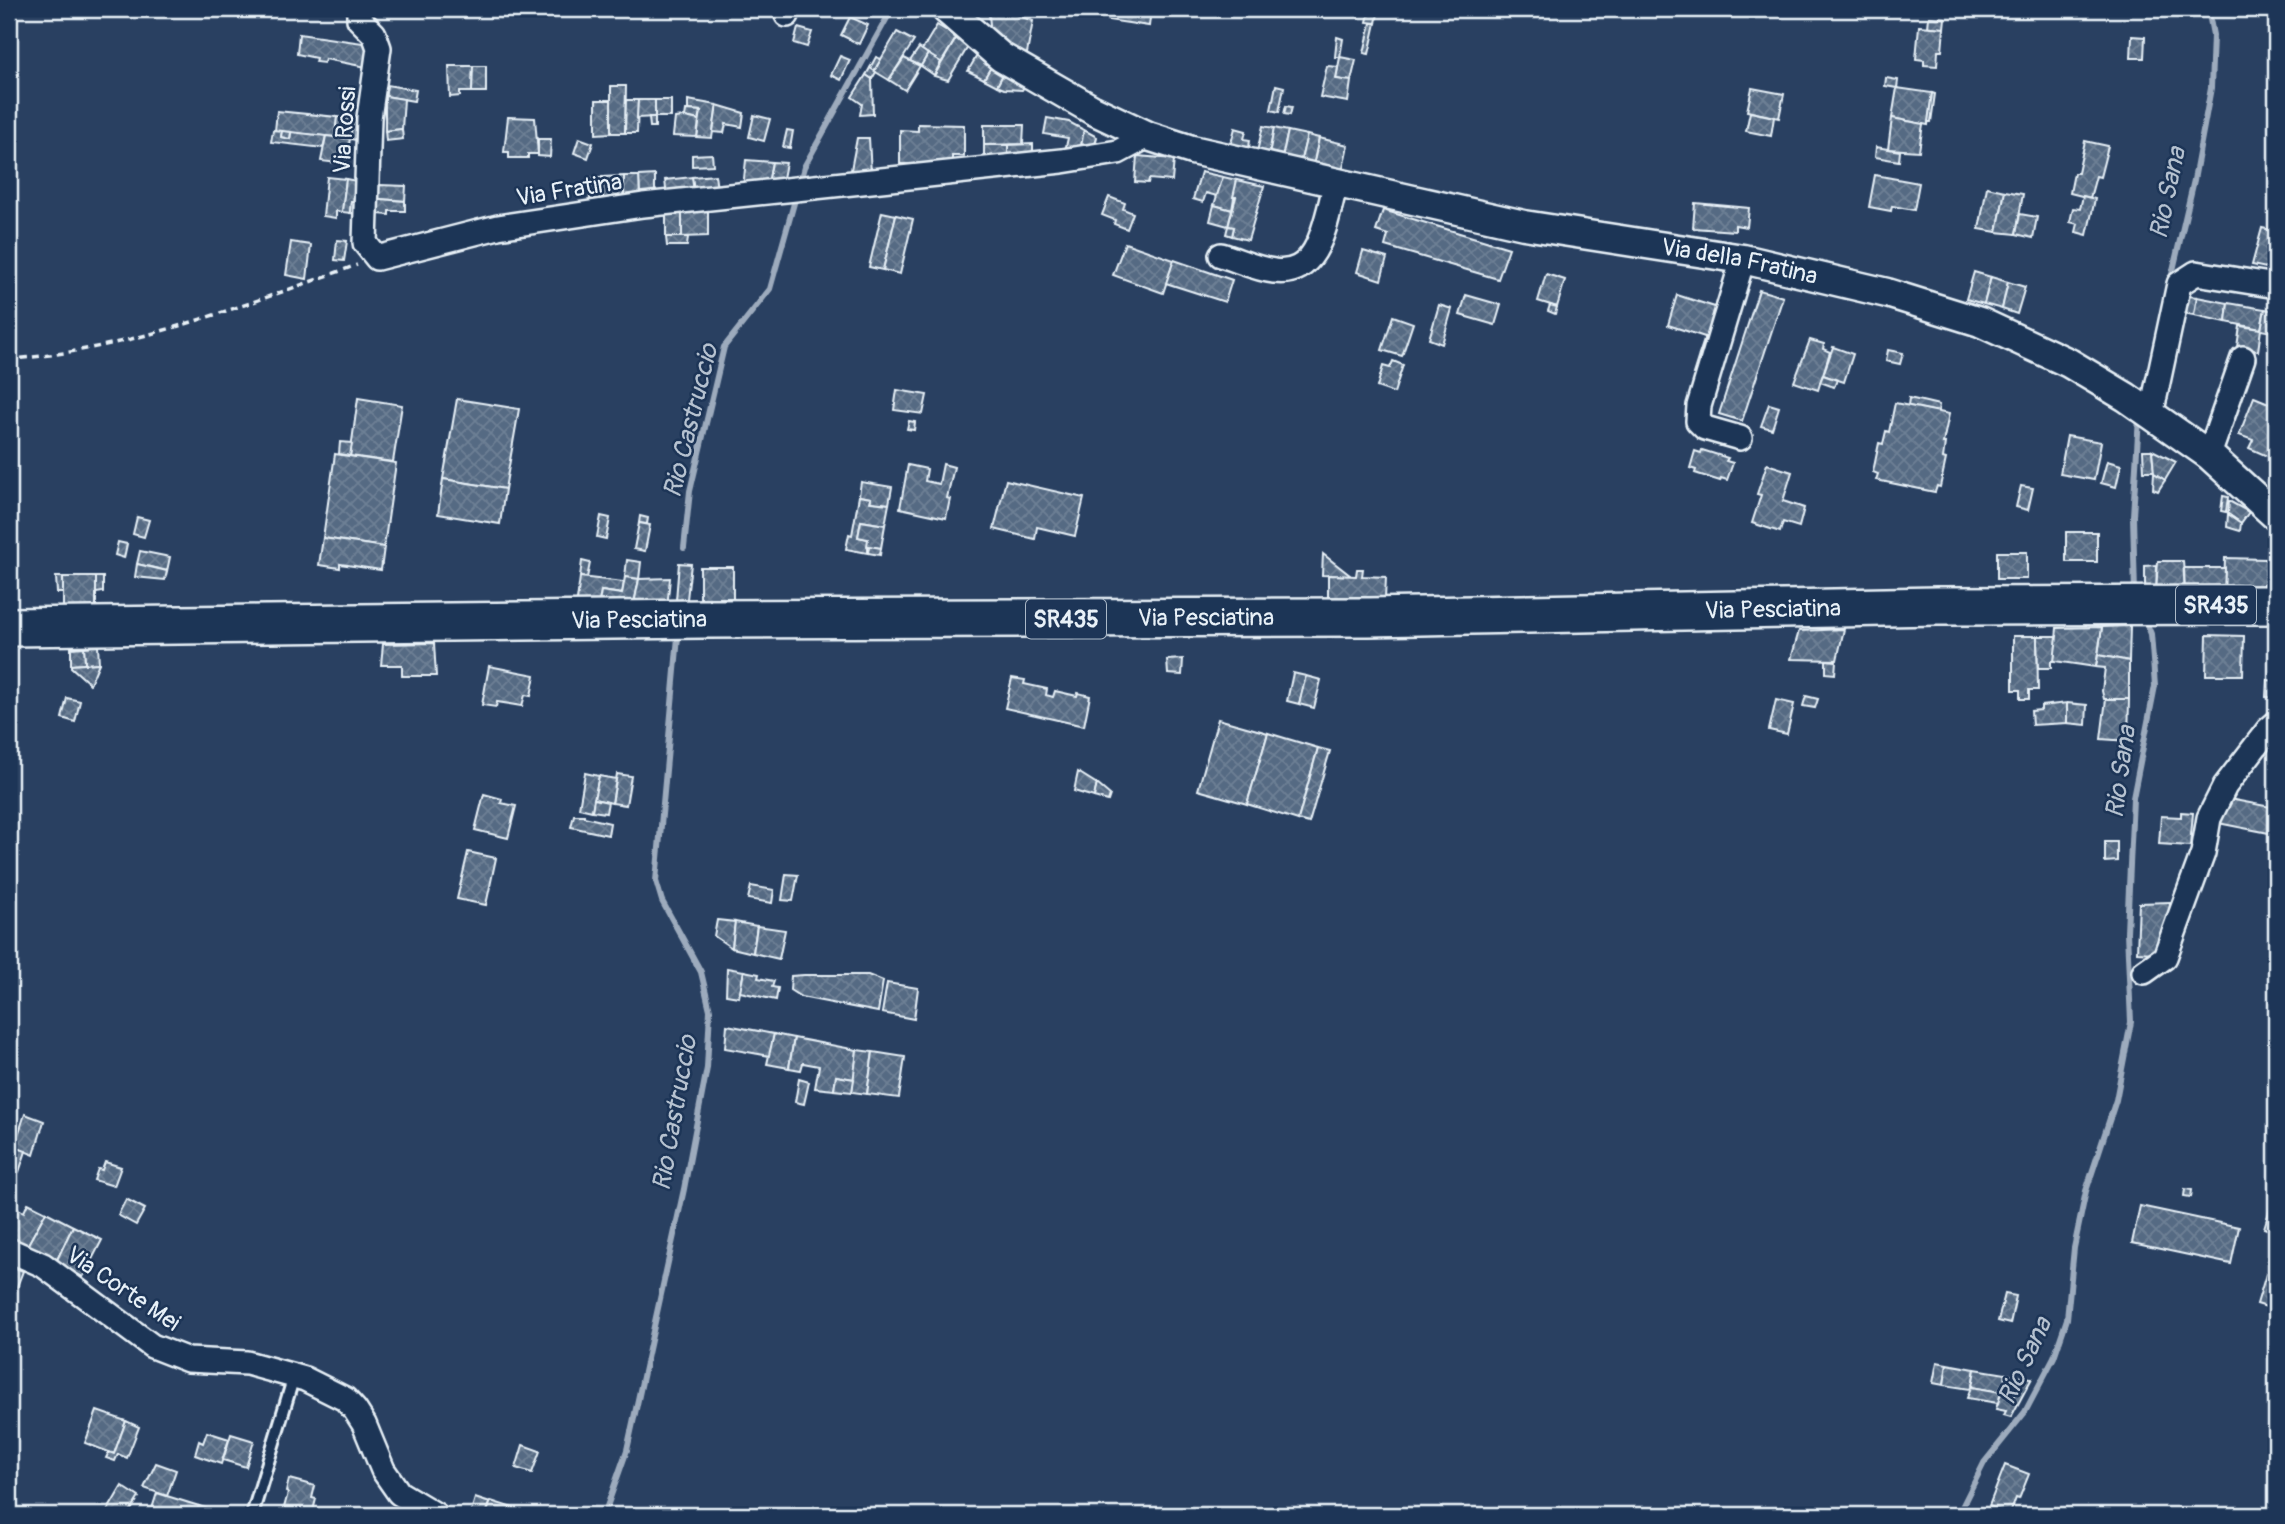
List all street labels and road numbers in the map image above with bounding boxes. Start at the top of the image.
street label: Via Rossi [327,85,363,175]
street label: Via Fratina [514,167,624,213]
street label: Via della Fratina [1659,232,1820,291]
road number: SR435 [2176,586,2256,624]
street label: Via Pesciatina [1704,593,1841,625]
road number: SR435 [1026,600,1106,638]
street label: Via Pesciatina [1138,603,1274,632]
street label: Via Pesciatina [571,604,707,635]
street label: Via Corte Mei [60,1240,186,1338]

